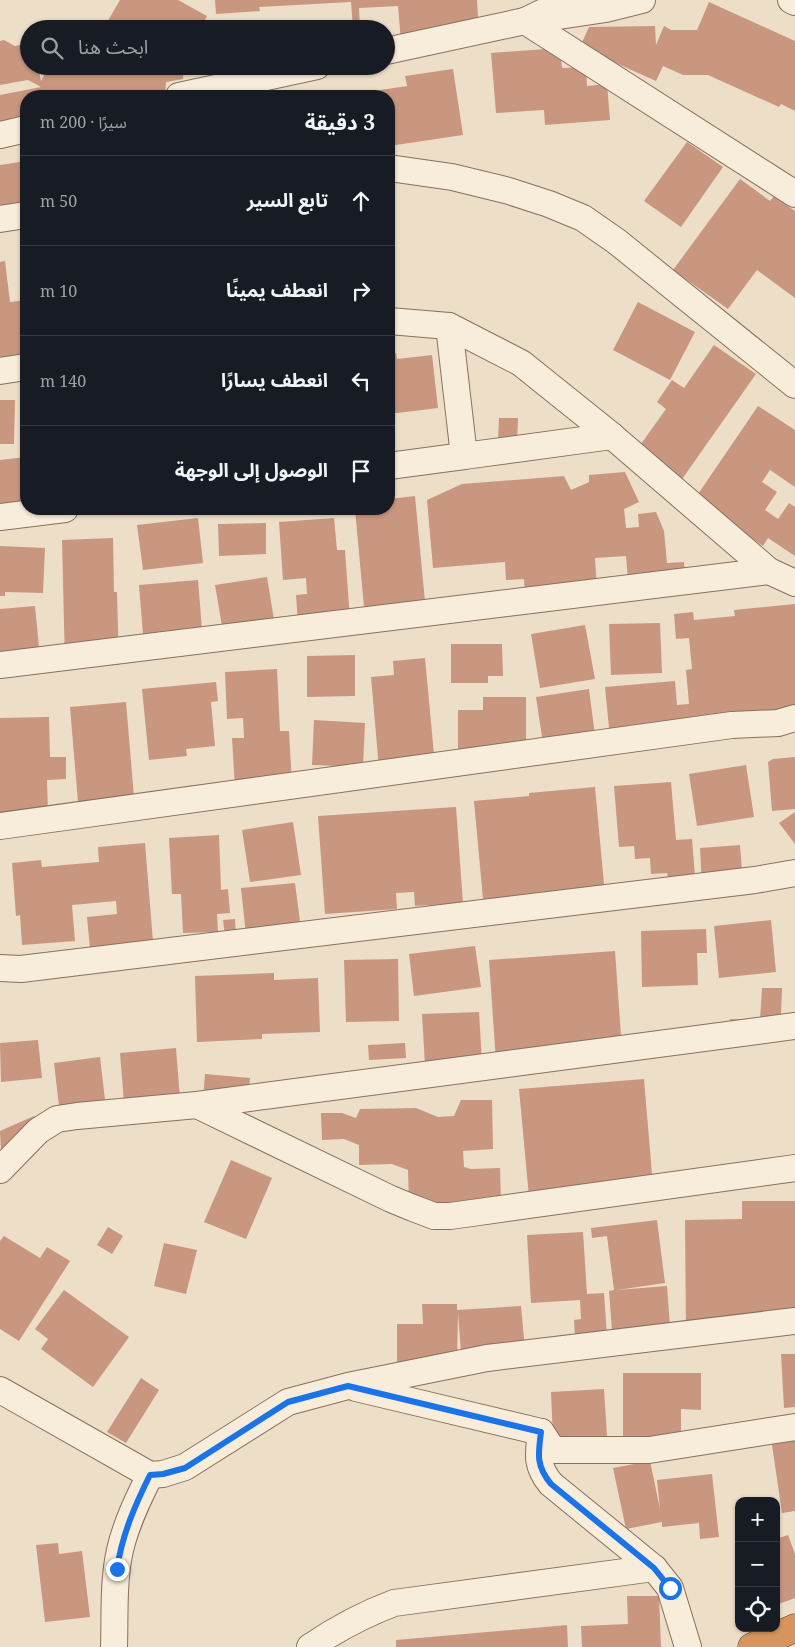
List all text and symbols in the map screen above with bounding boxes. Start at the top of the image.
search box [20,20,395,75]
icon: search [38,34,66,62]
text: ابحث هنا [78,34,148,60]
text: 3 دقيقة [305,108,375,136]
text: سيرًا · 200 m [40,111,127,133]
text: تابع السير [247,187,328,213]
icon: ahead [347,187,375,215]
text: 50 m [40,190,77,212]
text: انعطف يمينًا [226,277,328,303]
icon: right [347,277,375,305]
text: 10 m [40,280,77,302]
text: انعطف يسارًا [221,367,328,393]
icon: left [347,367,375,395]
text: 140 m [40,370,86,392]
text: الوصول إلى الوجهة [175,457,328,483]
icon: arrive [347,457,375,485]
map controls [735,1497,780,1632]
button: + [735,1497,780,1542]
button: − [735,1542,780,1587]
route end [106,1558,129,1581]
route start [659,1577,682,1600]
button: locate [735,1587,780,1632]

